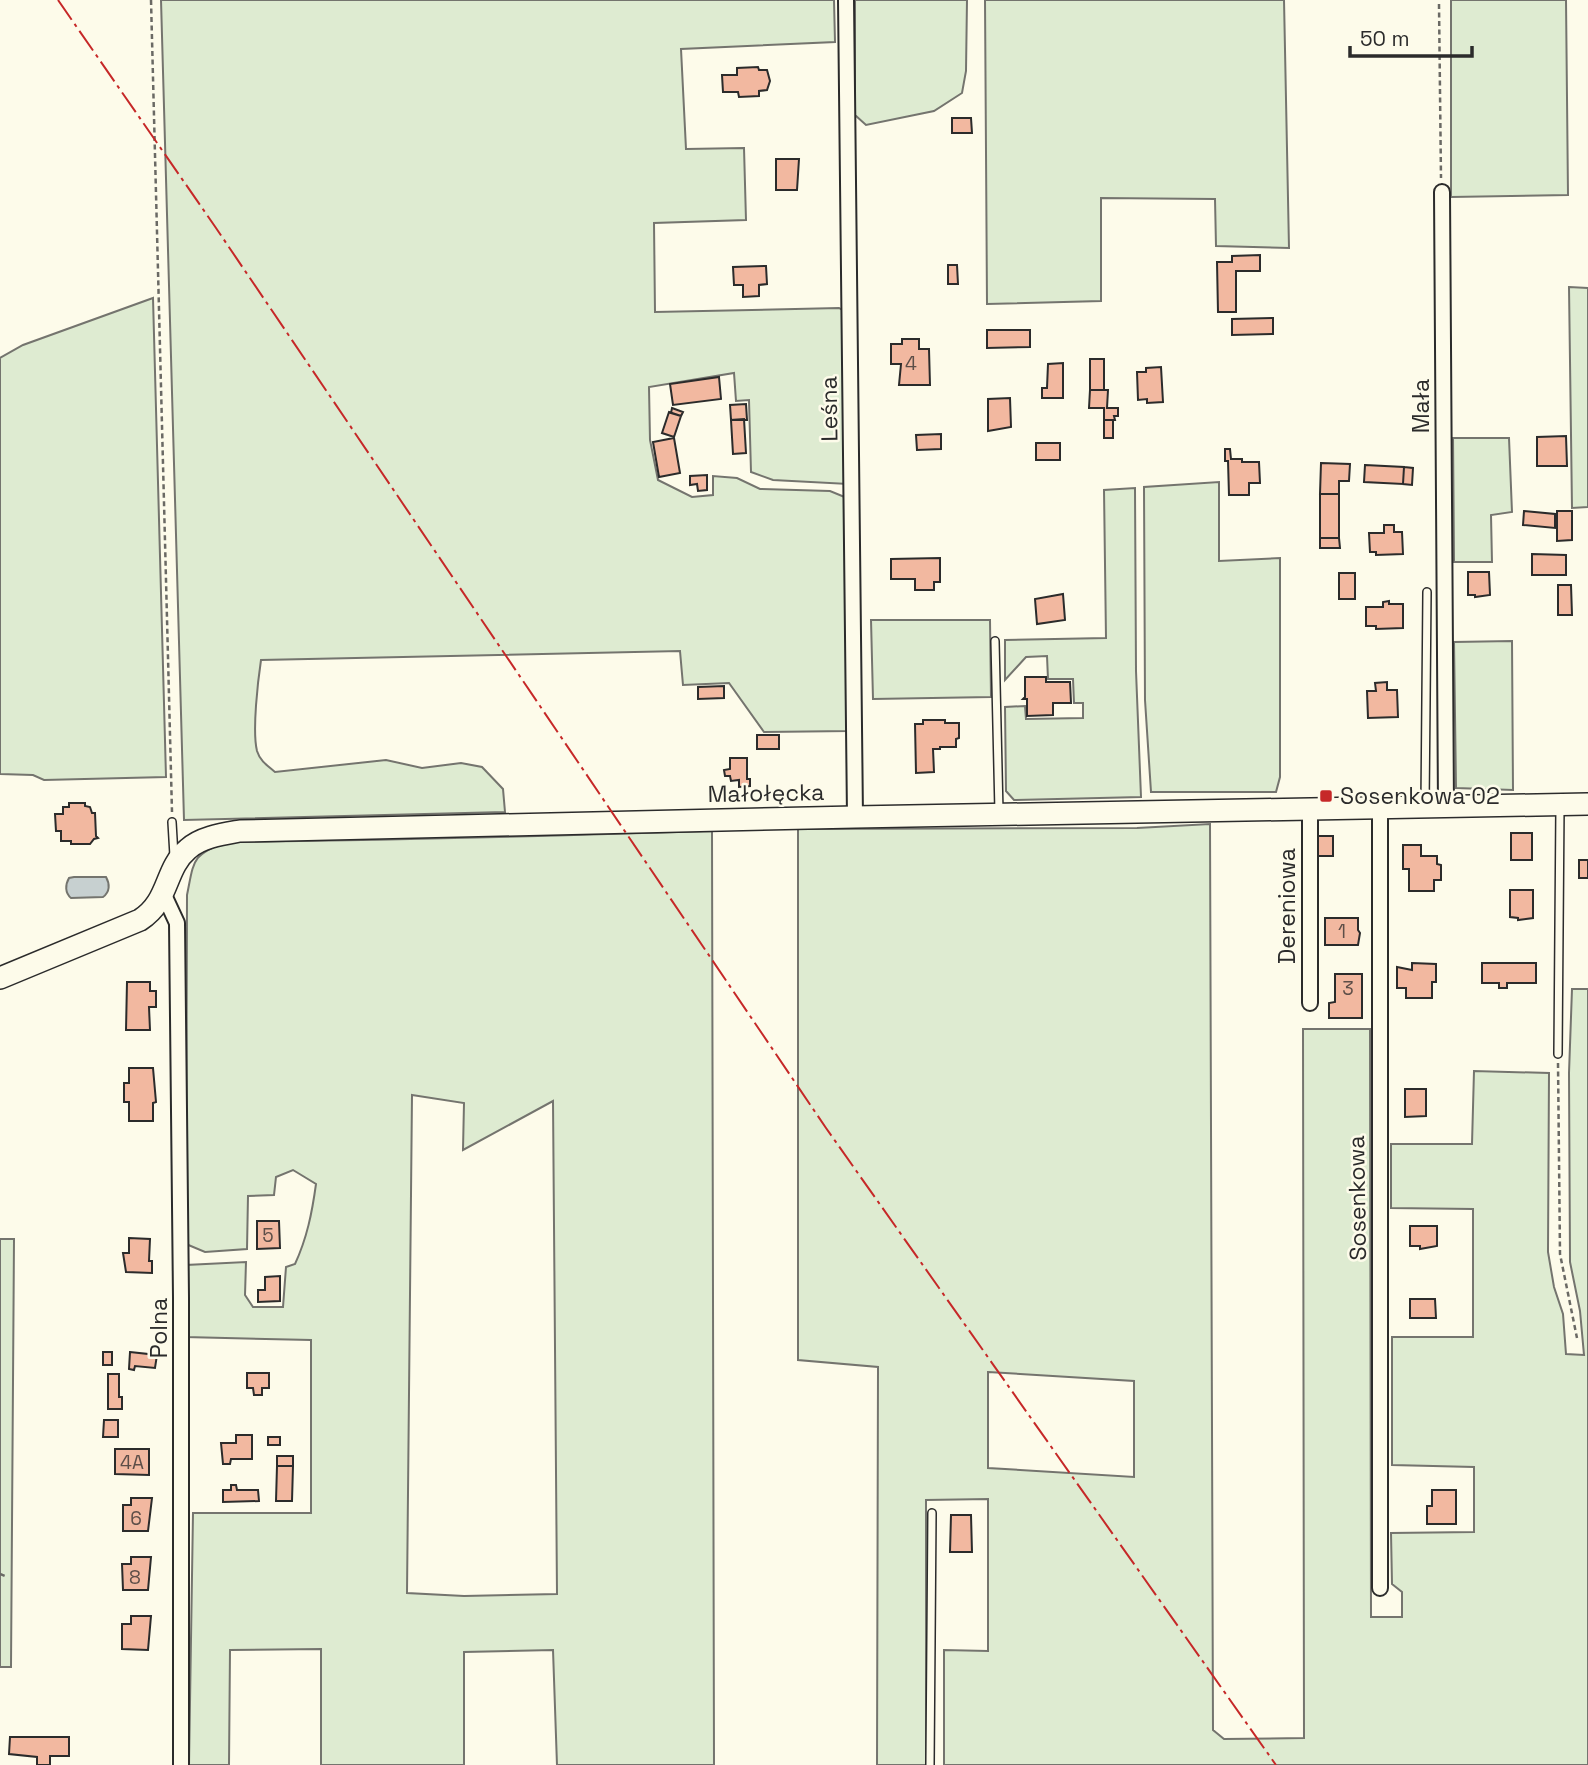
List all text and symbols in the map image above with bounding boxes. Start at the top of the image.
scale bar [1350,14,1472,58]
text: 50 m [1360,25,1410,52]
house number: 4 [905,351,917,376]
street label: Leśna [813,376,845,442]
street label: Mała [1406,379,1436,433]
street label: Małołęcka [707,777,825,809]
place label: Sosenkowa 02 [1340,781,1500,811]
marker: Sosenkowa 02 [1318,788,1334,804]
street label: Dereniowa [1272,848,1302,964]
house number: 1 [1338,919,1346,944]
house number: 3 [1342,976,1354,1001]
street label: Sosenkowa [1341,1135,1373,1261]
house number: 5 [262,1223,274,1248]
street label: Polna [144,1298,174,1358]
house number: 4A [120,1450,144,1475]
house number: 6 [130,1506,142,1531]
house number: 8 [129,1565,141,1590]

